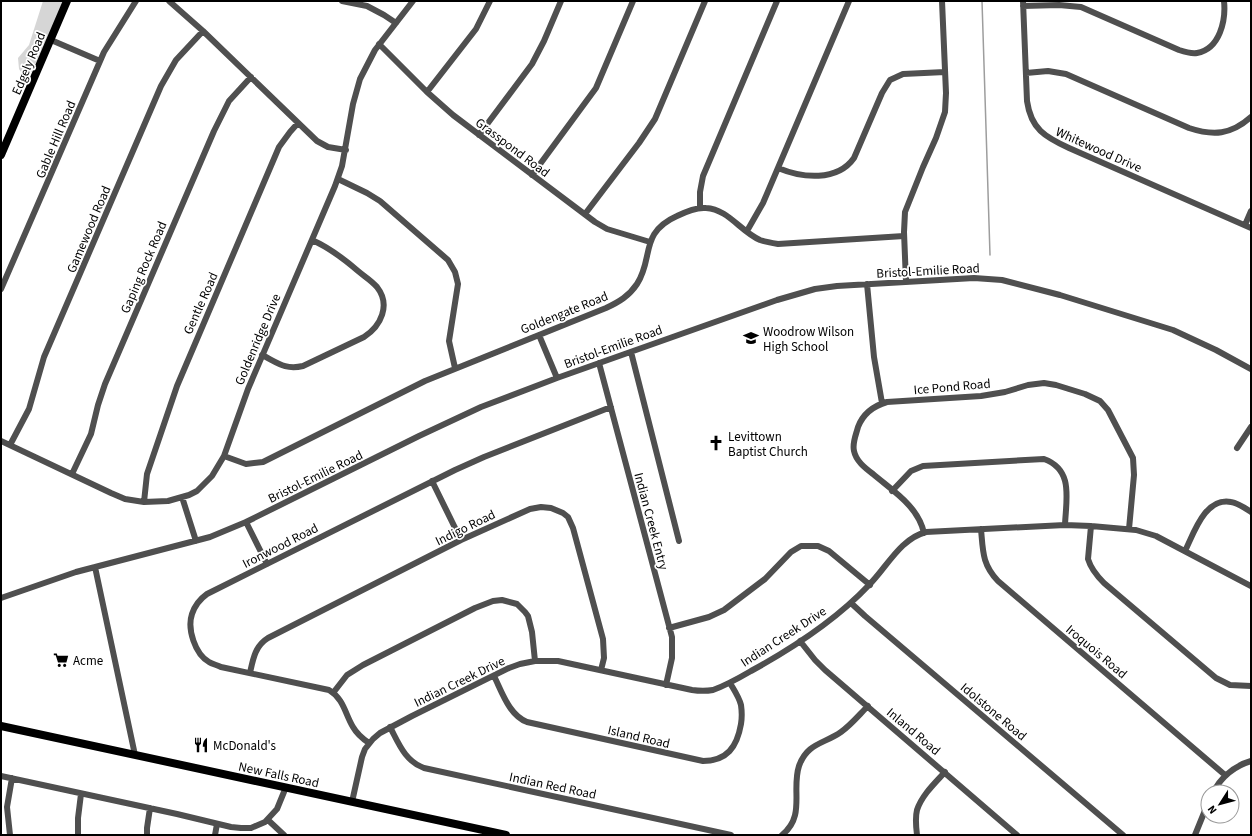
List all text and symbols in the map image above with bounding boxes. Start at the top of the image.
street label: Edgely Road [8,29,50,98]
street label: Gable Hill Road [31,98,80,181]
street label: Grasspond Road [472,114,553,182]
street label: Whitewood Drive [1053,123,1145,177]
street label: Gamewood Road [62,183,115,276]
street label: Gaping Rock Road [116,219,171,316]
street label: Bristol-Emilie Road [876,259,980,283]
street label: Gentle Road [179,269,223,337]
street label: Goldengate Road [518,287,611,339]
street label: Goldenridge Drive [231,291,285,388]
street label: Bristol-Emilie Road [562,321,665,373]
place label: Woodrow Wilson High School [763,323,854,356]
school or university icon: Woodrow Wilson High School [742,329,760,347]
street label: Ice Pond Road [913,375,991,399]
place label: Levittown Baptist Church [728,428,808,461]
church icon: Levittown Baptist Church [707,434,725,452]
street label: Bristol-Emilie Road [265,446,366,508]
street label: Indian Creek Entry [629,471,673,572]
street label: Indigo Road [432,506,499,550]
street label: Ironwood Road [239,519,322,573]
street label: Indian Creek Drive [737,602,830,671]
street label: Iroquois Road [1062,621,1131,683]
supermarket icon: Acme [52,651,70,669]
place label: Acme [73,652,103,670]
street label: Indian Creek Drive [411,652,508,712]
street label: Idolstone Road [956,679,1030,745]
street label: Inland Road [883,704,944,760]
street label: Island Road [606,721,672,753]
restaurant icon: McDonald's [192,736,210,754]
place label: McDonald's [213,737,277,755]
street label: New Falls Road [237,758,321,792]
street label: Indian Red Road [508,768,598,804]
north arrow [1200,784,1240,824]
text: N [1204,802,1221,817]

